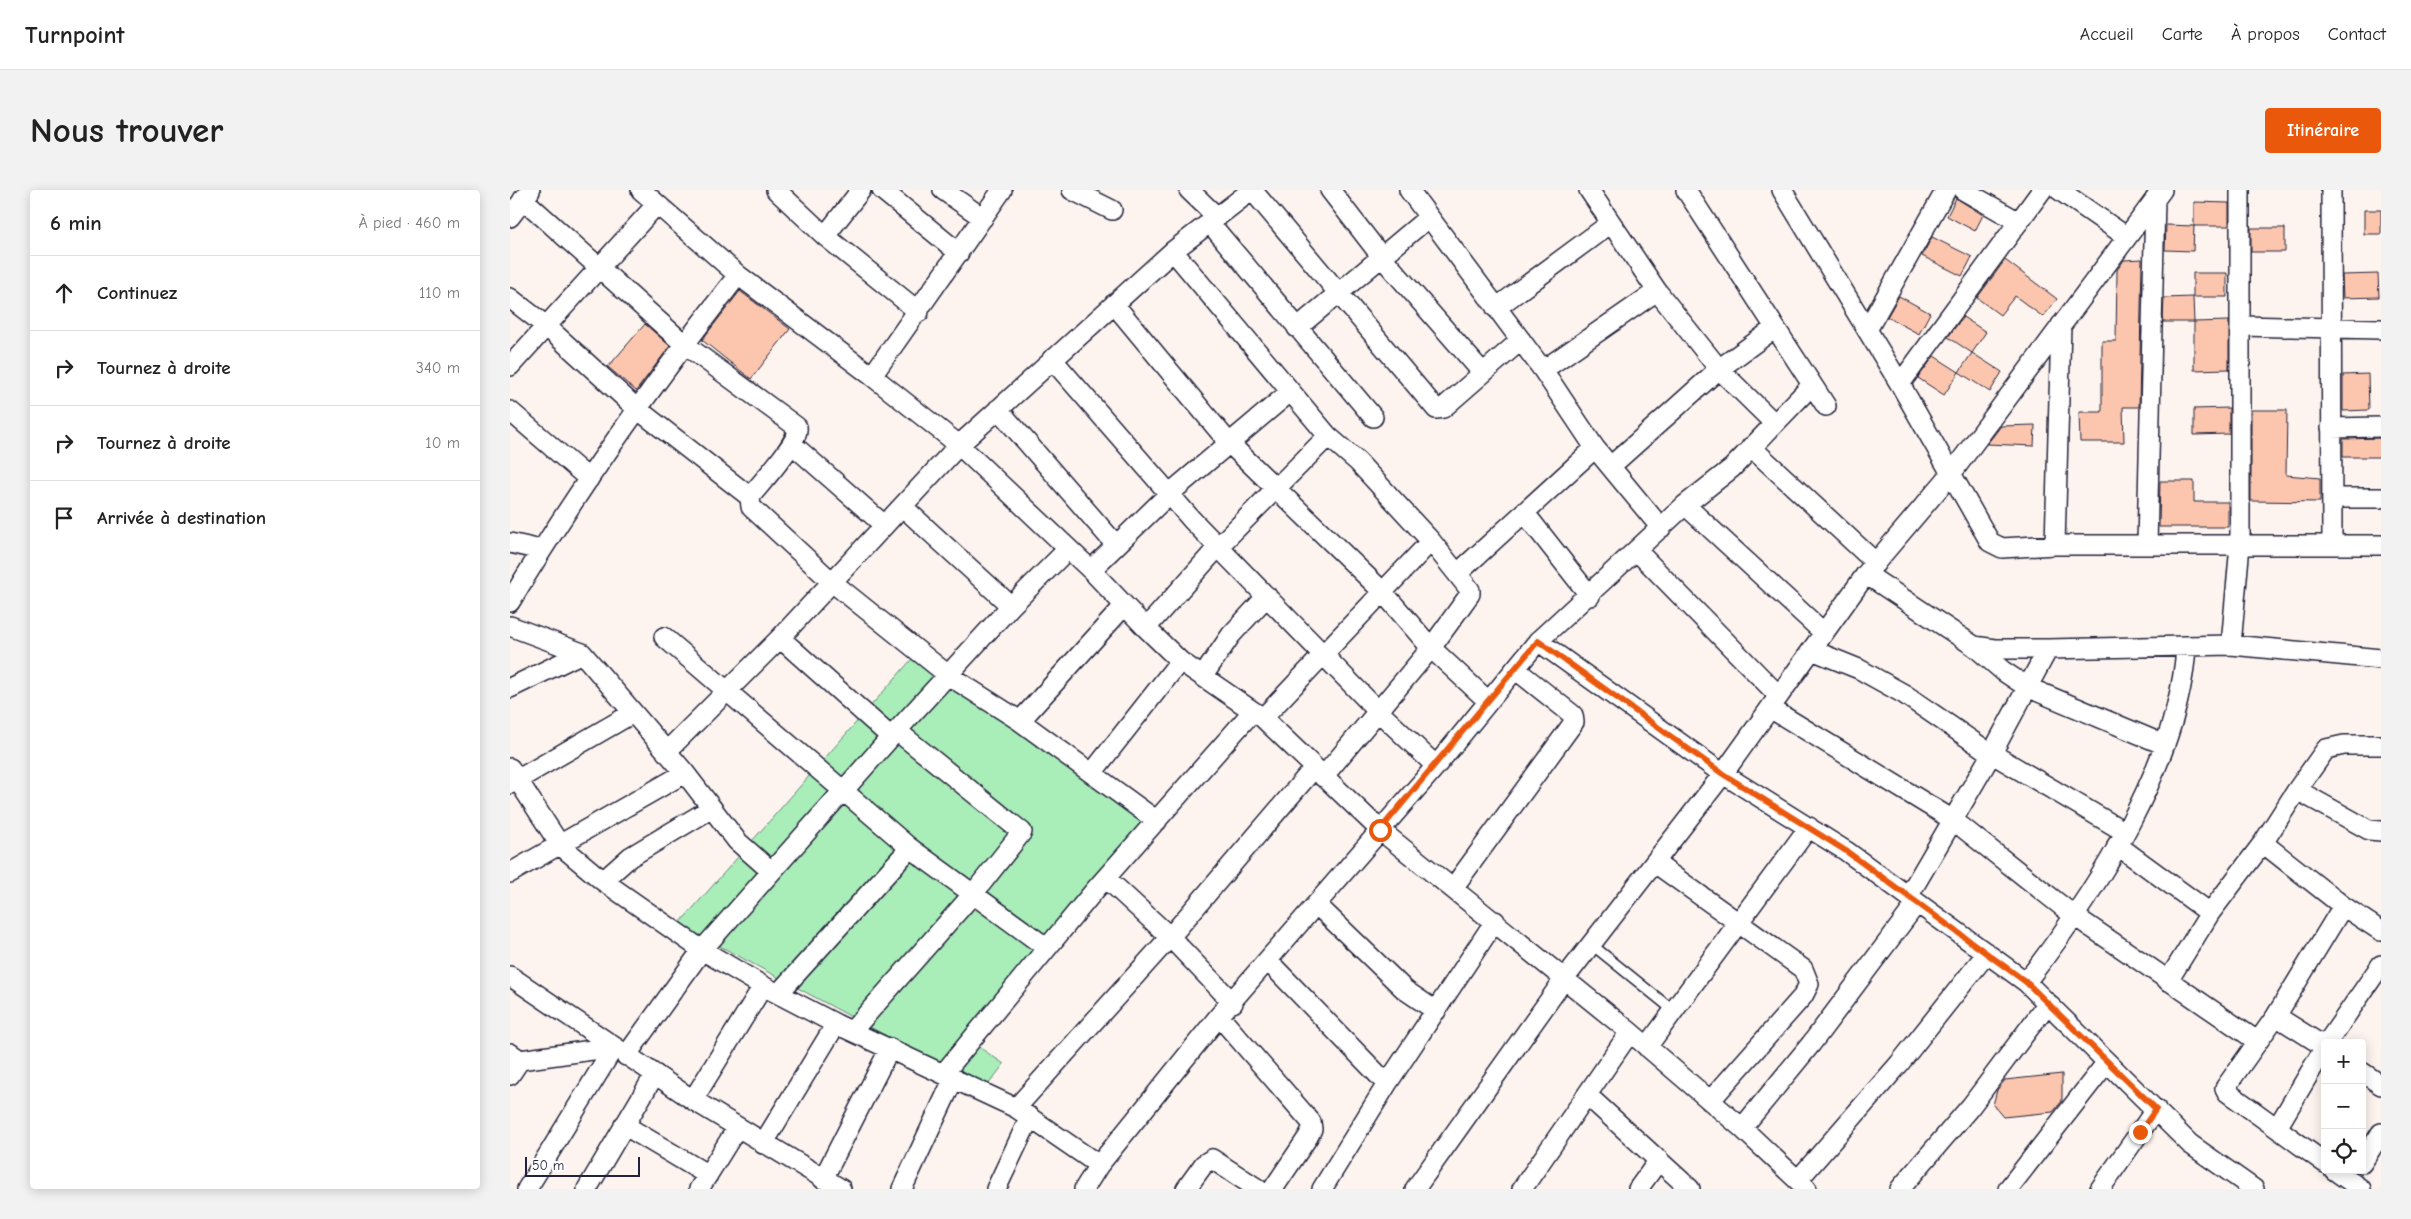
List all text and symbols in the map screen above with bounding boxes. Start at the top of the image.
text: Turnpoint [25,21,124,49]
text: Accueil [2080,24,2134,45]
text: Carte [2162,24,2203,45]
text: À propos [2231,24,2300,45]
text: Contact [2328,24,2386,45]
button: Itinéraire [2265,108,2381,153]
text: Nous trouver [30,110,223,151]
text: 6 min [50,211,102,235]
text: À pied · 460 m [358,214,460,232]
icon: ahead [50,279,78,307]
text: Continuez [97,282,177,304]
text: 110 m [419,284,460,302]
icon: right [50,354,78,382]
text: Tournez à droite [97,357,231,379]
text: 340 m [416,359,460,377]
icon: right [50,429,78,457]
text: Tournez à droite [97,432,231,454]
text: 10 m [425,434,460,452]
icon: arrive [50,504,78,532]
text: Arrivée à destination [97,507,266,529]
route start [1369,819,1392,842]
map controls [2321,1039,2366,1174]
button: + [2321,1039,2366,1084]
button: − [2321,1084,2366,1129]
route end [2129,1121,2152,1144]
button: locate [2321,1129,2366,1174]
scale bar [525,1154,640,1177]
text: 50 m [532,1157,564,1174]

